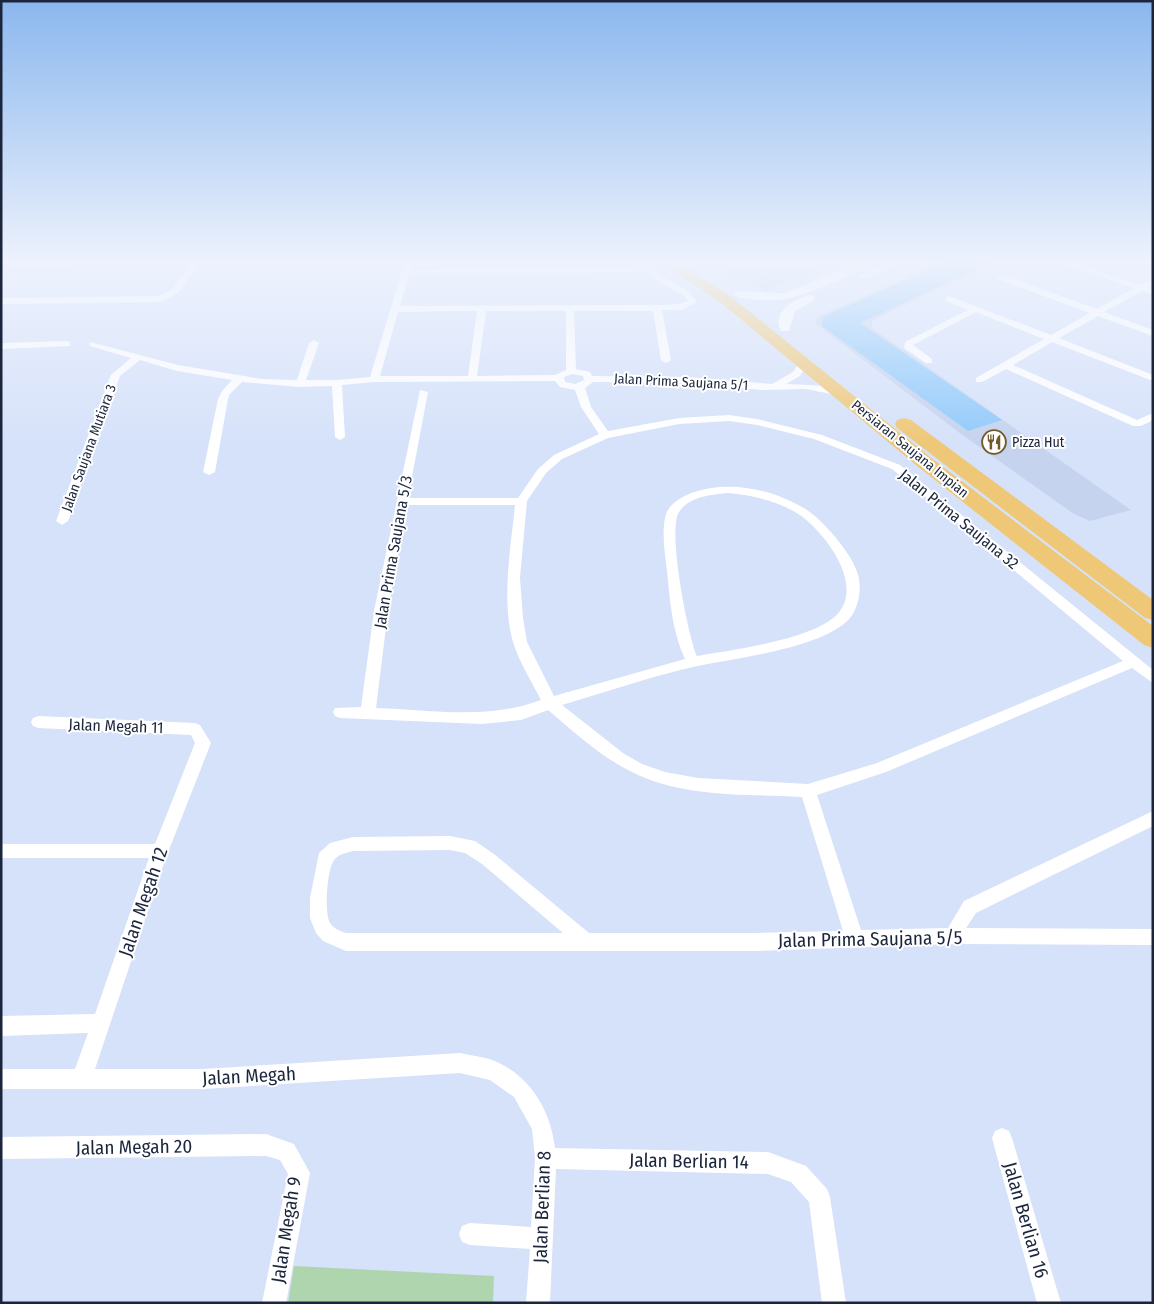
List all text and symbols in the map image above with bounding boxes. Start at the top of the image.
street label: Jalan Prima Saujana 5/1 [613,370,749,394]
street label: Jalan Saujana Mutiara 3 [58,382,120,514]
street label: Persiaran Saujana Impian [848,397,972,501]
restaurant icon: Pizza Hut [981,429,1007,455]
place label: Pizza Hut [1012,434,1065,451]
street label: Jalan Prima Saujana 32 [896,465,1022,573]
street label: Jalan Prima Saujana 5/3 [370,474,416,630]
street label: Jalan Megah 11 [68,715,164,737]
street label: Jalan Megah 12 [114,844,172,960]
street label: Jalan Prima Saujana 5/5 [778,926,962,952]
street label: Jalan Megah [202,1062,296,1090]
street label: Jalan Megah 20 [76,1134,192,1160]
street label: Jalan Berlian 14 [629,1148,749,1174]
street label: Jalan Berlian 8 [529,1150,555,1264]
street label: Jalan Berlian 16 [998,1159,1054,1281]
street label: Jalan Megah 9 [266,1175,306,1285]

